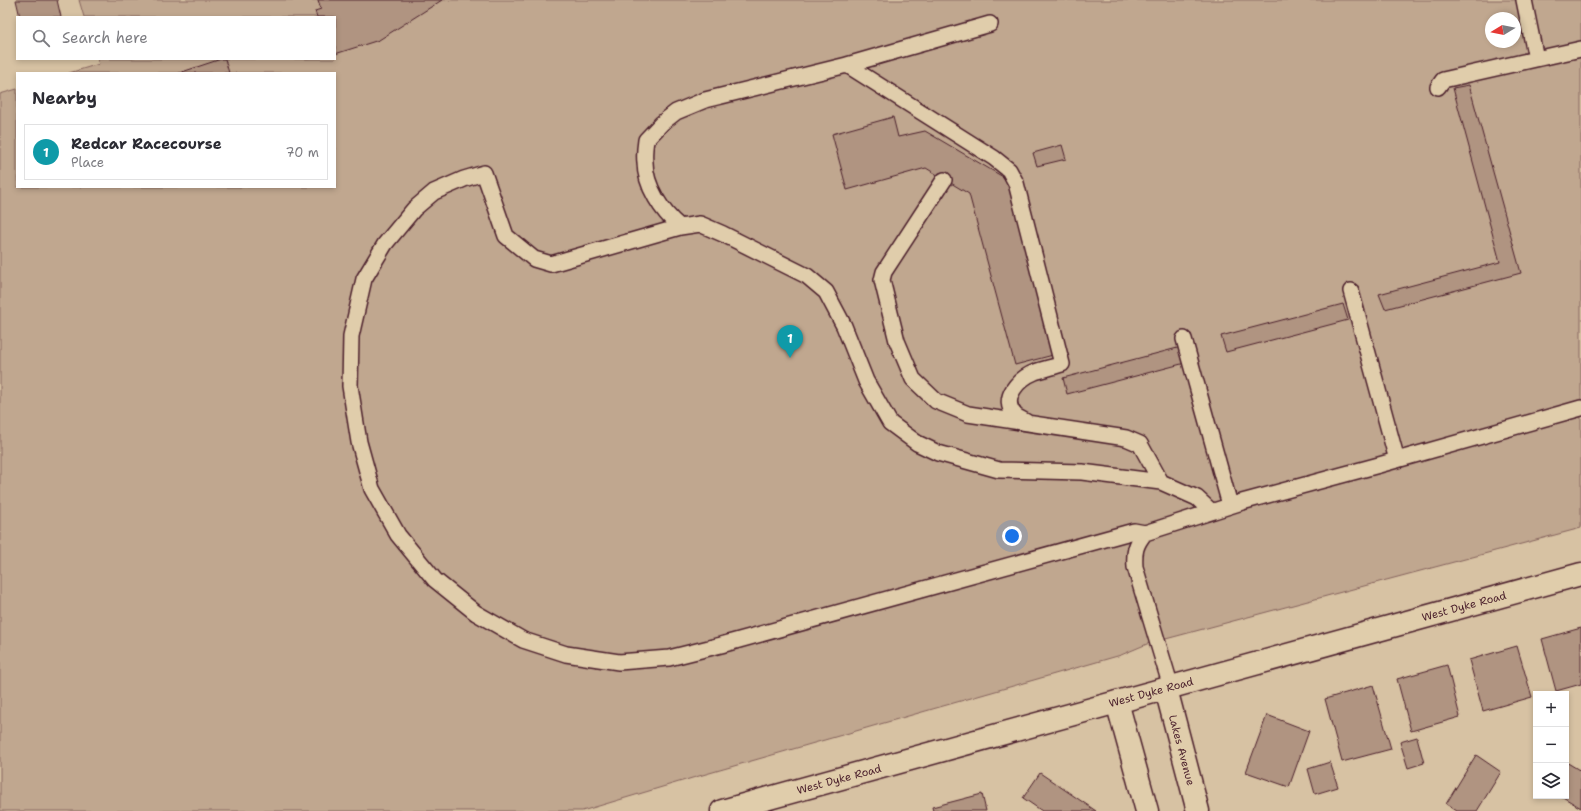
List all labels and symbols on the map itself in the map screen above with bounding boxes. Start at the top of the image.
north arrow [1485,12,1521,48]
pin: 1 [777,325,803,358]
your location [1002,526,1022,546]
street label: West Dyke Road [1420,588,1508,625]
street label: West Dyke Road [1107,674,1195,711]
street label: Lakes Avenue [1165,713,1198,787]
street label: West Dyke Road [795,761,883,798]

